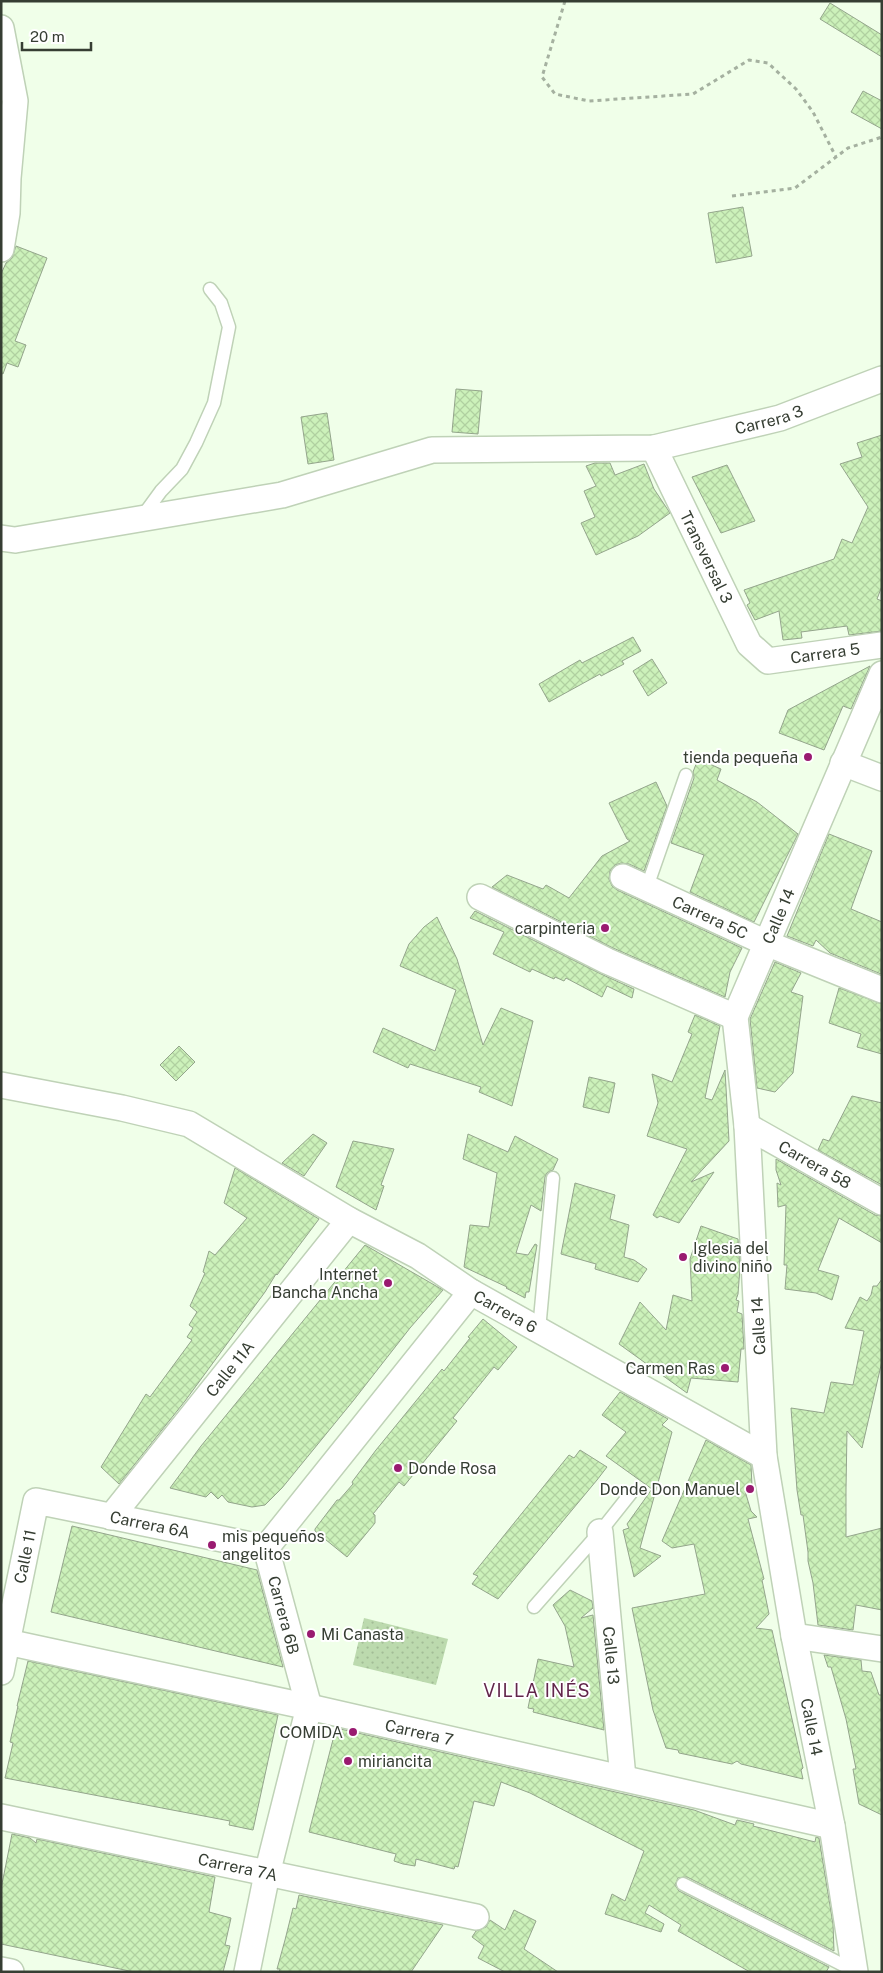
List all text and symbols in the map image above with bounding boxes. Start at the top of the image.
scale bar [22,20,91,52]
text: 20 m [30,28,65,45]
street label: Carrera 3 [733,401,806,438]
street label: Transversal 3 [676,508,737,606]
street label: Carrera 5 [789,639,861,668]
place label: tienda pequeña [683,748,798,767]
marker: tienda pequeña [802,751,814,763]
street label: Calle 14 [759,886,799,947]
street label: Carrera 5C [669,892,751,943]
place label: carpinteria [515,919,595,938]
marker: carpinteria [599,922,611,934]
street label: Carrera 58 [775,1137,854,1193]
place label: Iglesia del divino niño [693,1239,772,1276]
marker: Iglesia del divino niño [677,1251,689,1263]
place label: Internet Bancha Ancha [271,1265,378,1302]
marker: Internet Bancha Ancha [382,1277,394,1289]
street label: Carrera 6 [470,1286,540,1337]
street label: Calle 14 [747,1296,770,1356]
street label: Calle 11A [202,1337,258,1401]
place label: Carmen Ras [625,1359,715,1378]
marker: Carmen Ras [719,1362,731,1374]
place label: Donde Rosa [408,1459,496,1478]
marker: Donde Rosa [392,1462,404,1474]
place label: Donde Don Manuel [600,1480,740,1499]
marker: Donde Don Manuel [744,1483,756,1495]
street label: Carrera 6A [108,1507,192,1542]
place label: mis pequeños angelitos [222,1527,325,1564]
street label: Calle 11 [10,1528,40,1585]
marker: mis pequeños angelitos [206,1539,218,1551]
street label: Carrera 6B [264,1574,303,1657]
place label: Mi Canasta [321,1625,404,1644]
street label: Calle 13 [599,1626,623,1685]
marker: Mi Canasta [305,1628,317,1640]
district label: VILLA INÉS [483,1679,591,1701]
street label: Calle 14 [797,1697,826,1757]
street label: Carrera 7 [383,1716,455,1750]
place label: COMIDA [280,1723,343,1742]
marker: COMIDA [347,1726,359,1738]
place label: miriancita [358,1752,432,1771]
marker: miriancita [342,1755,354,1767]
street label: Carrera 7A [196,1850,279,1885]

